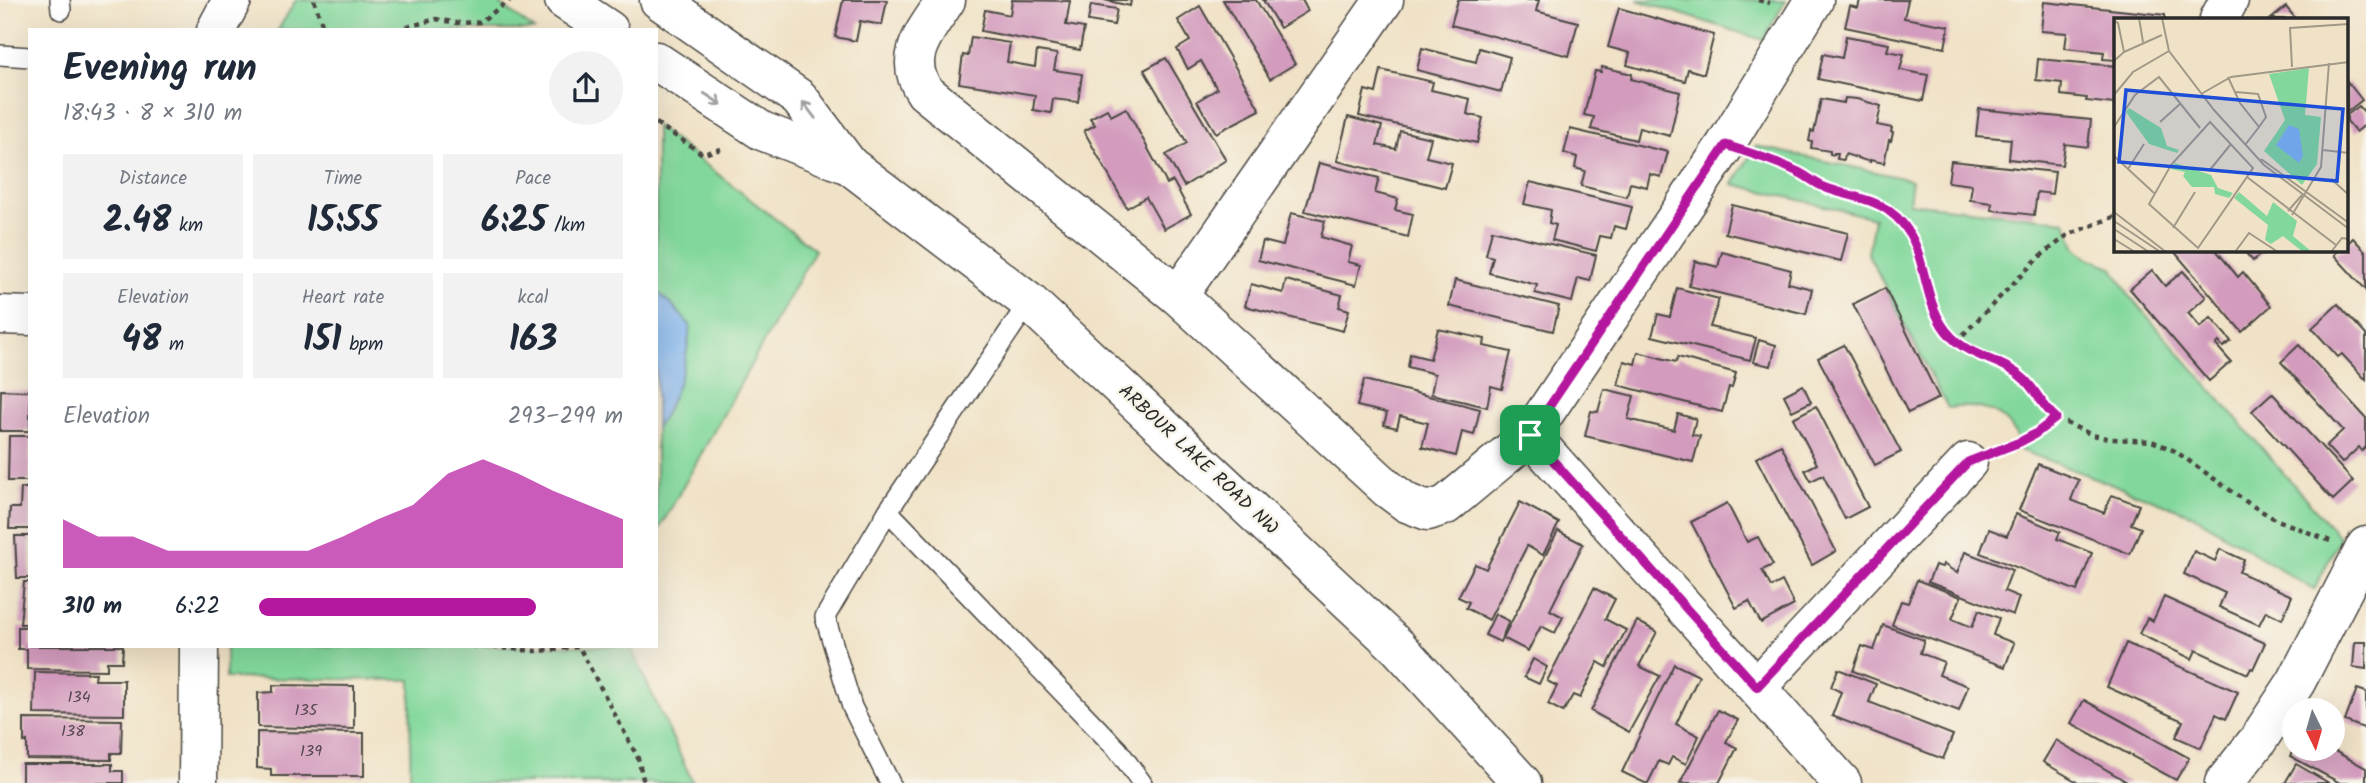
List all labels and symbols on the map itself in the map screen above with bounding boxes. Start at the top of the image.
inset map [2114,18,2348,252]
one-way arrow [703,91,722,106]
one-way arrow [801,101,816,120]
street label: ARBOUR LAKE ROAD NW [1111,377,1285,543]
pin [1500,405,1560,465]
house number: 134 [68,685,91,710]
house number: 135 [295,698,319,723]
north arrow [2282,698,2345,761]
house number: 138 [61,719,85,744]
house number: 139 [300,739,322,764]

